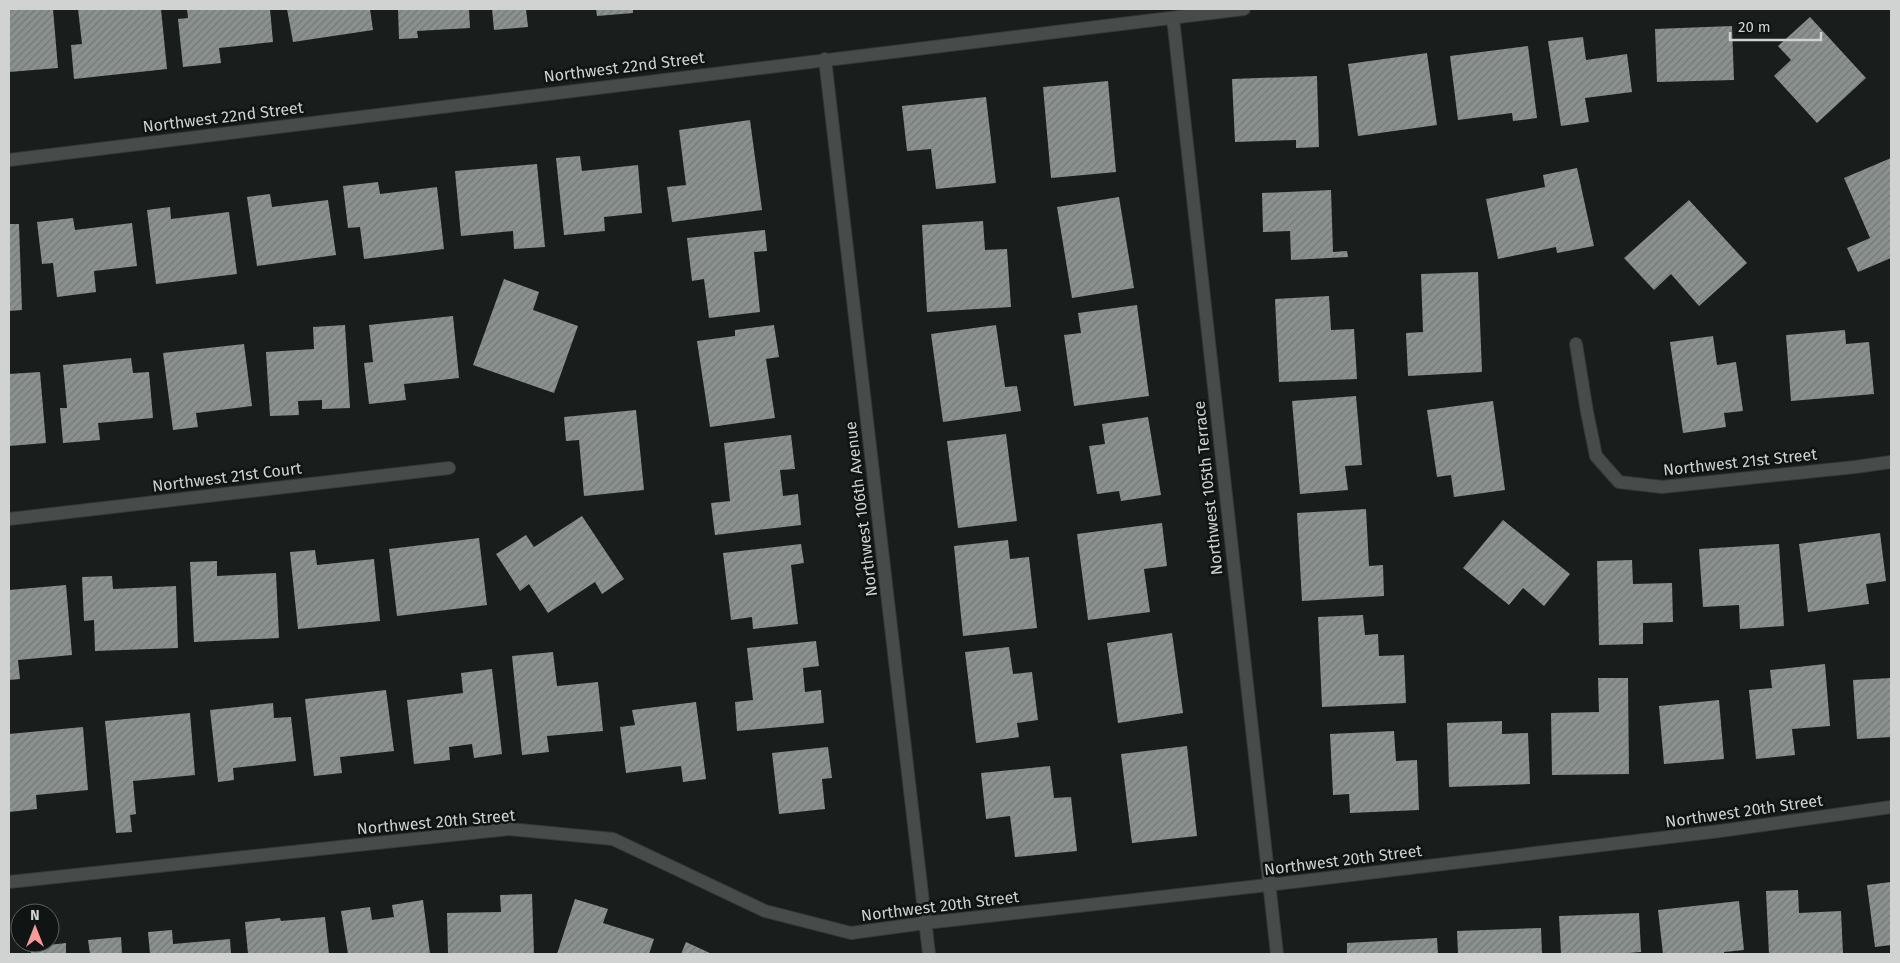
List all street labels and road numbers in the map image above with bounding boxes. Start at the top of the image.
street label: Northwest 22nd Street [543,48,706,86]
street label: Northwest 22nd Street [142,98,305,136]
street label: Northwest 105th Terrace [1189,400,1227,576]
street label: Northwest 106th Avenue [841,420,881,598]
street label: Northwest 21st Street [1662,444,1818,480]
street label: Northwest 21st Court [151,458,303,496]
street label: Northwest 20th Street [1664,791,1824,831]
street label: Northwest 20th Street [356,806,516,838]
street label: Northwest 20th Street [1263,841,1423,879]
street label: Northwest 20th Street [860,887,1020,925]

